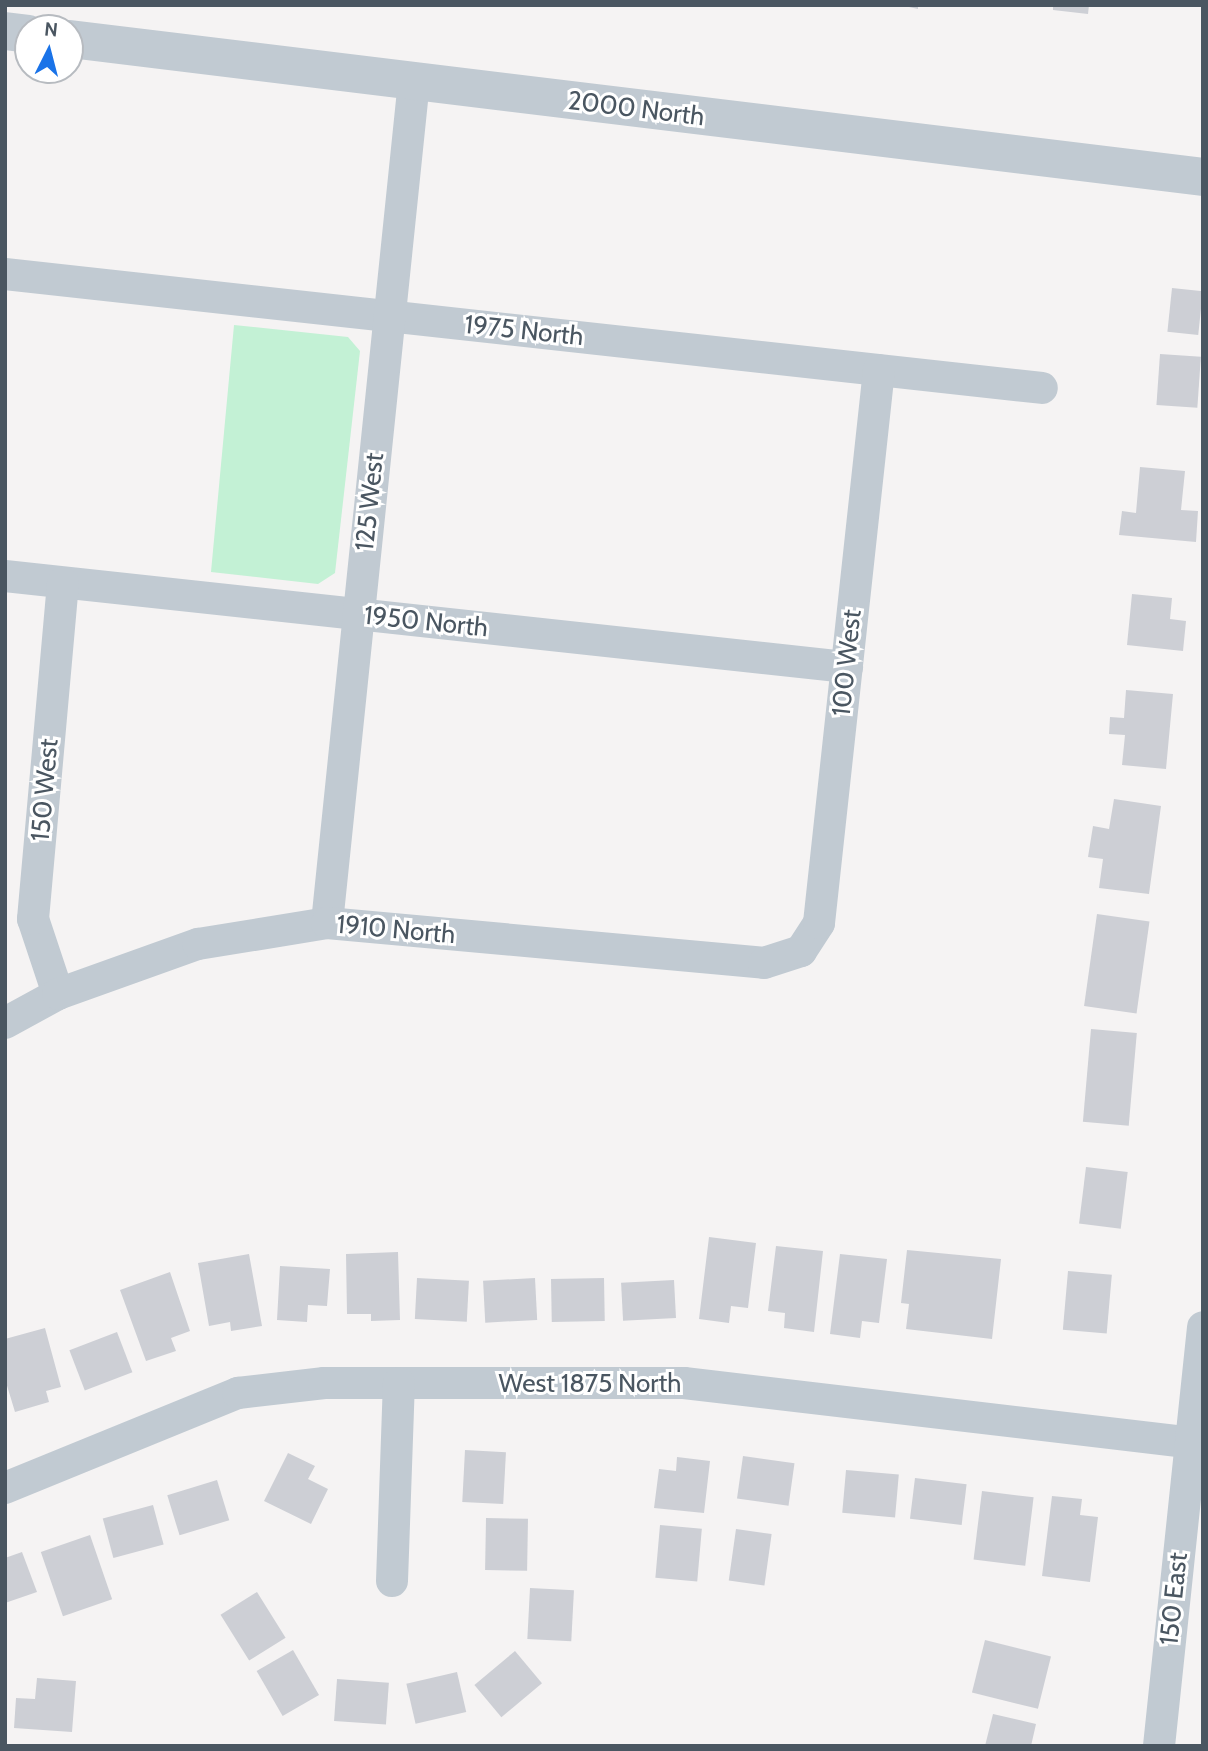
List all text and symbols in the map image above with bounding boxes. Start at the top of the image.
north arrow [14,14,84,84]
text: N [43,17,59,42]
street label: 2000 North [566,85,706,133]
street label: 1975 North [463,309,585,353]
street label: 125 West [349,451,391,553]
street label: 1950 North [362,600,490,644]
street label: 100 West [826,608,868,718]
street label: 150 West [25,737,65,843]
street label: 1910 North [335,909,457,951]
street label: West 1875 North [499,1368,681,1400]
street label: 150 East [1154,1551,1194,1647]

